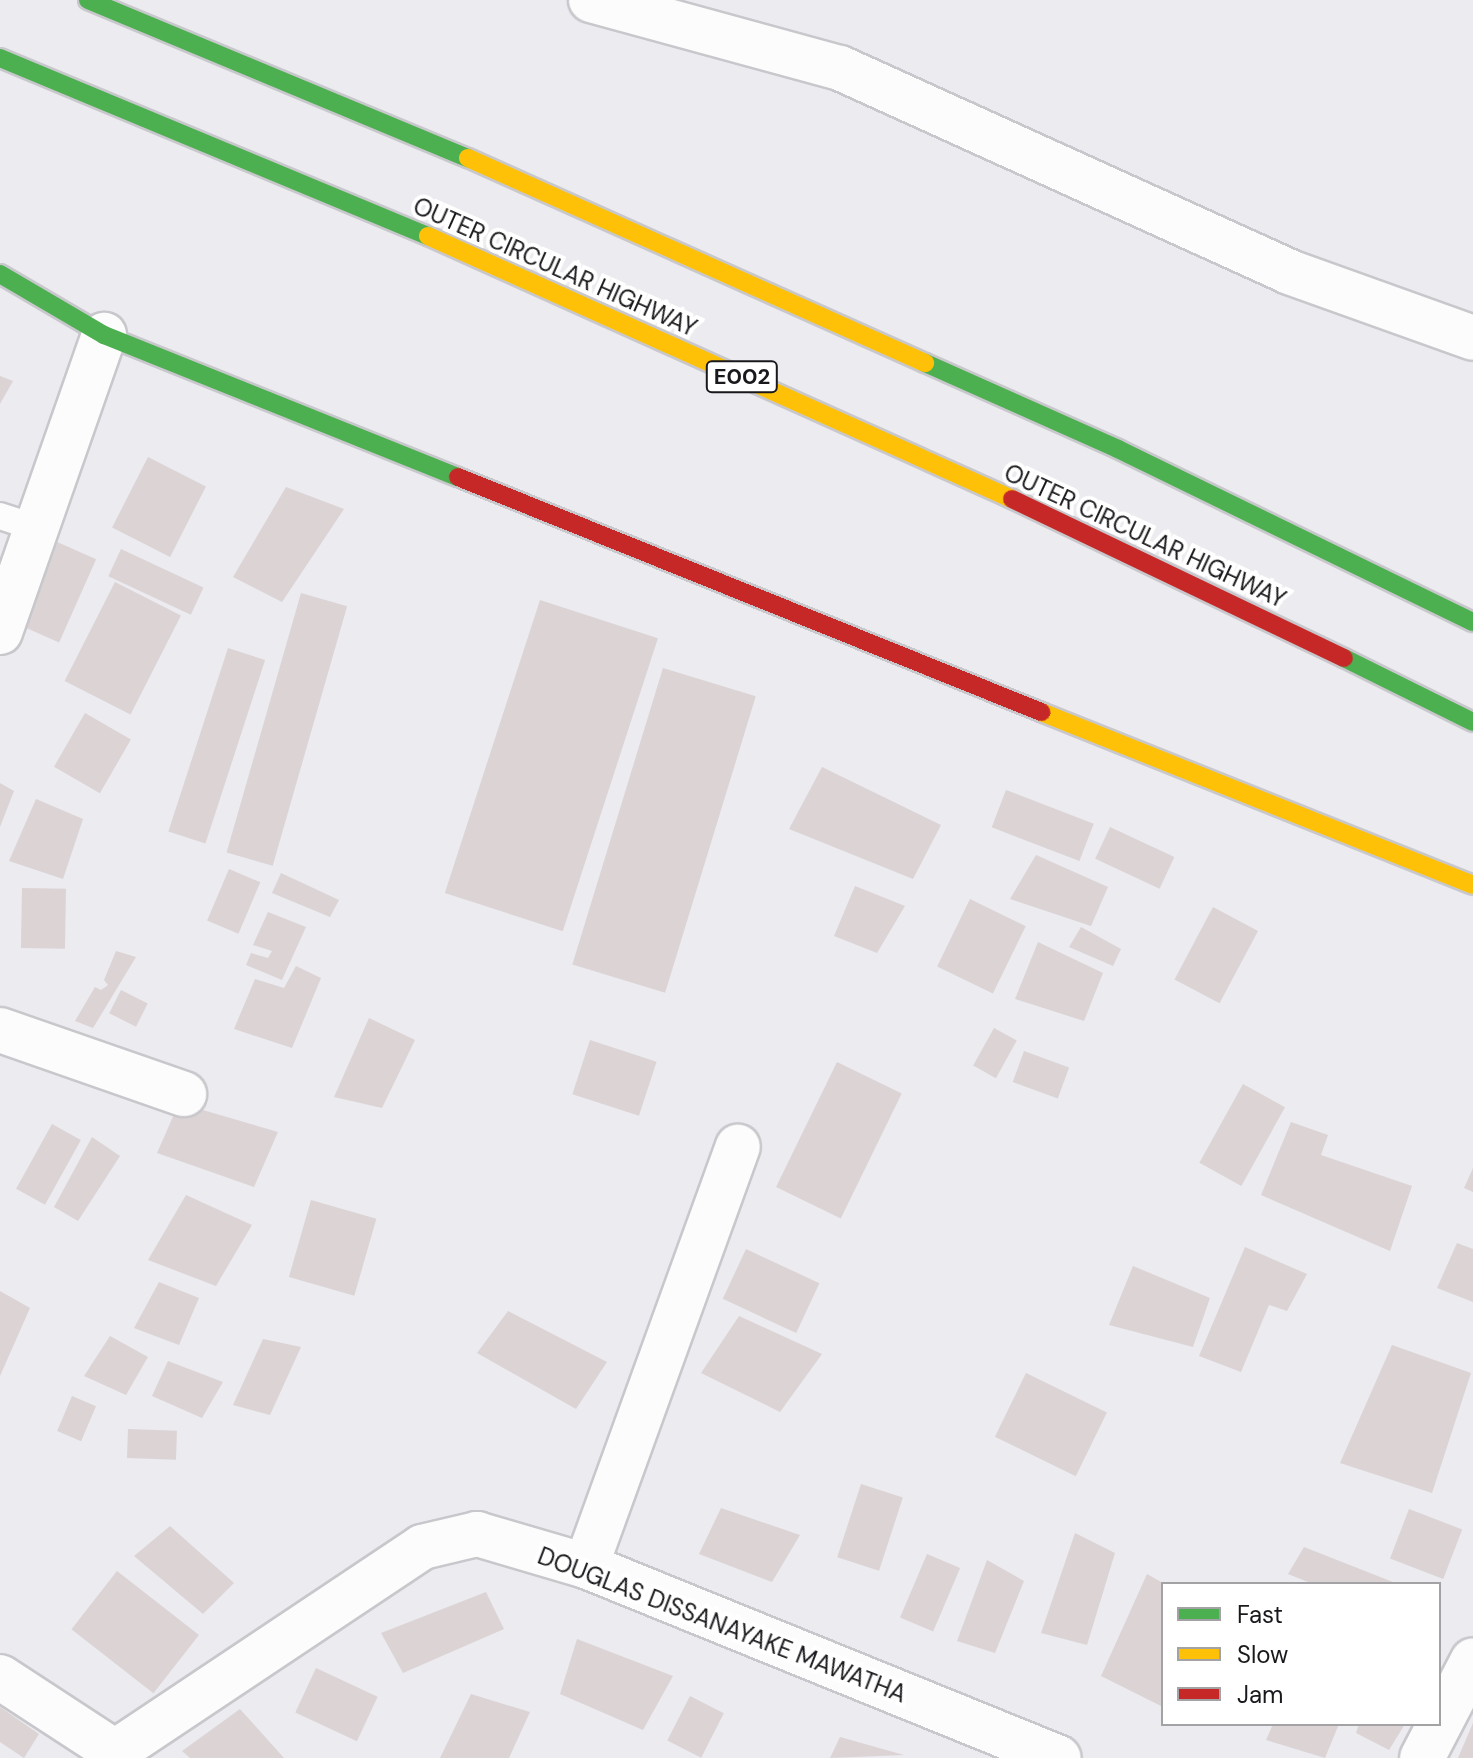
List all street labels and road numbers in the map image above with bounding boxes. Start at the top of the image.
street label: OUTER CIRCULAR HIGHWAY [409,191,701,343]
road number: E002 [704,359,780,395]
street label: OUTER CIRCULAR HIGHWAY [1000,458,1290,614]
street label: DOUGLAS DISSANAYAKE MAWATHA [534,1541,910,1709]

